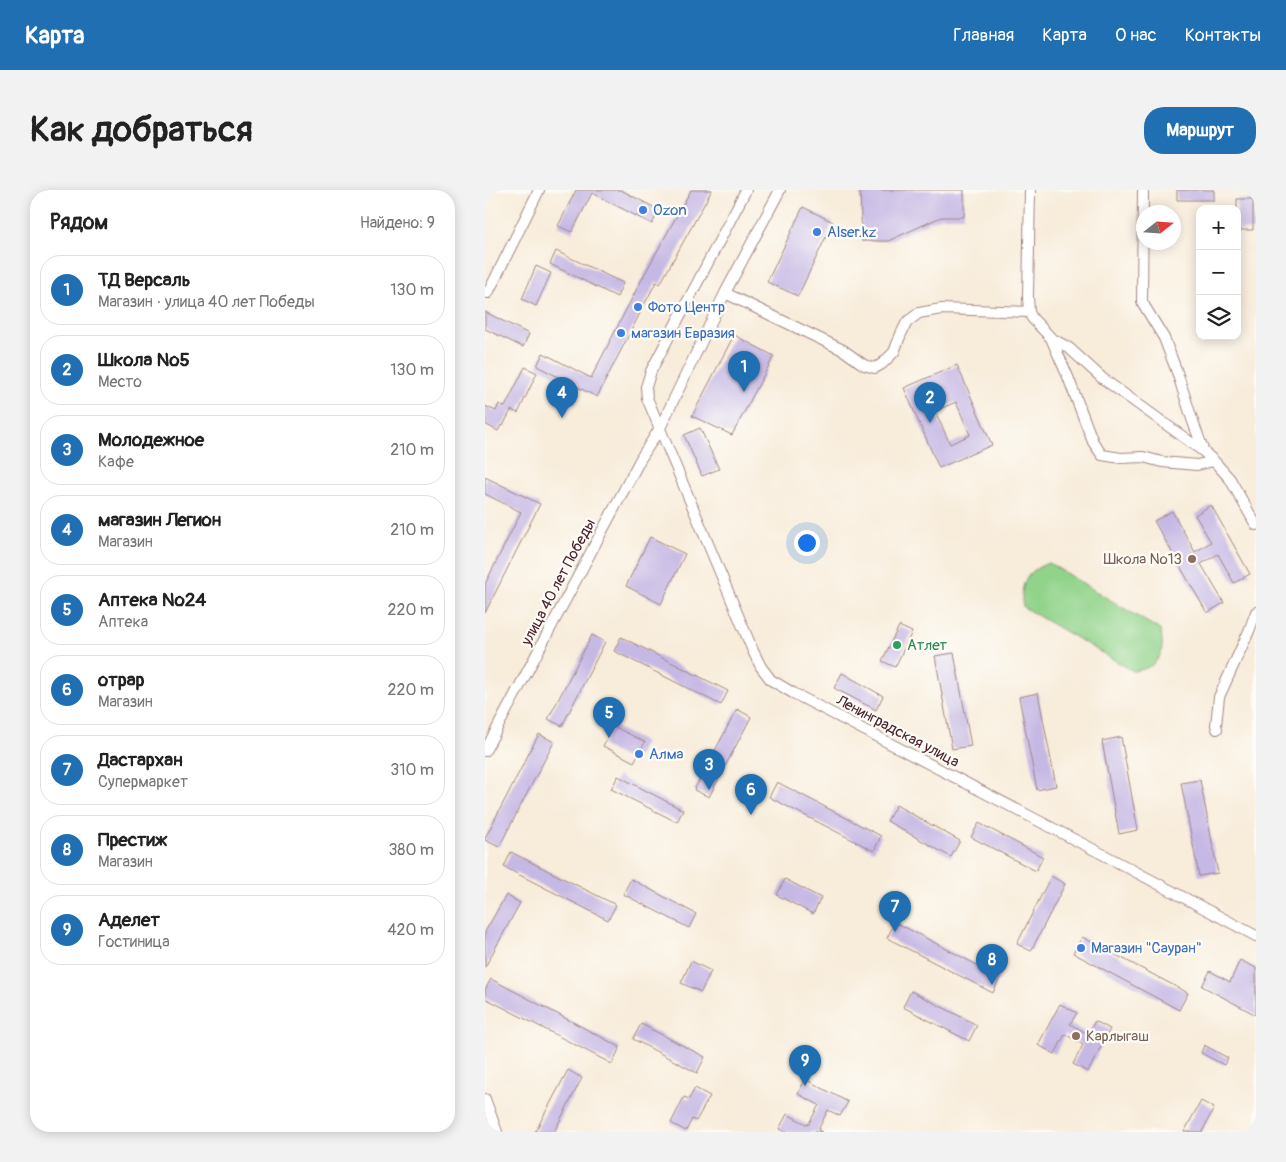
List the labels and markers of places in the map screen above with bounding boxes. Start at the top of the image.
place label: Ozon [653,201,687,220]
marker: Ozon [637,204,649,216]
place label: Alser.kz [827,223,876,242]
marker: Alser.kz [811,226,823,238]
place label: Фото Центр [648,298,725,317]
marker: Фото Центр [632,301,644,313]
place label: магазин Евразия [631,324,735,343]
marker: магазин Евразия [615,327,627,339]
pin: 1 [728,351,760,392]
pin: 4 [546,377,578,418]
pin: 2 [914,382,946,423]
place label: Школа №13 [1103,550,1182,569]
marker: Школа №13 [1186,553,1198,565]
place label: Атлет [907,636,948,655]
marker: Атлет [891,639,903,651]
pin: 5 [593,697,625,738]
place label: Алма [649,745,684,764]
marker: Алма [633,748,645,760]
pin: 3 [693,749,725,790]
pin: 6 [735,774,767,815]
pin: 7 [879,891,911,932]
place label: Магазин "Сауран" [1091,939,1202,958]
marker: Магазин "Сауран" [1075,942,1087,954]
pin: 8 [976,944,1008,985]
place label: Карлыгаш [1086,1027,1149,1046]
marker: Карлыгаш [1070,1030,1082,1042]
pin: 9 [789,1045,821,1086]

